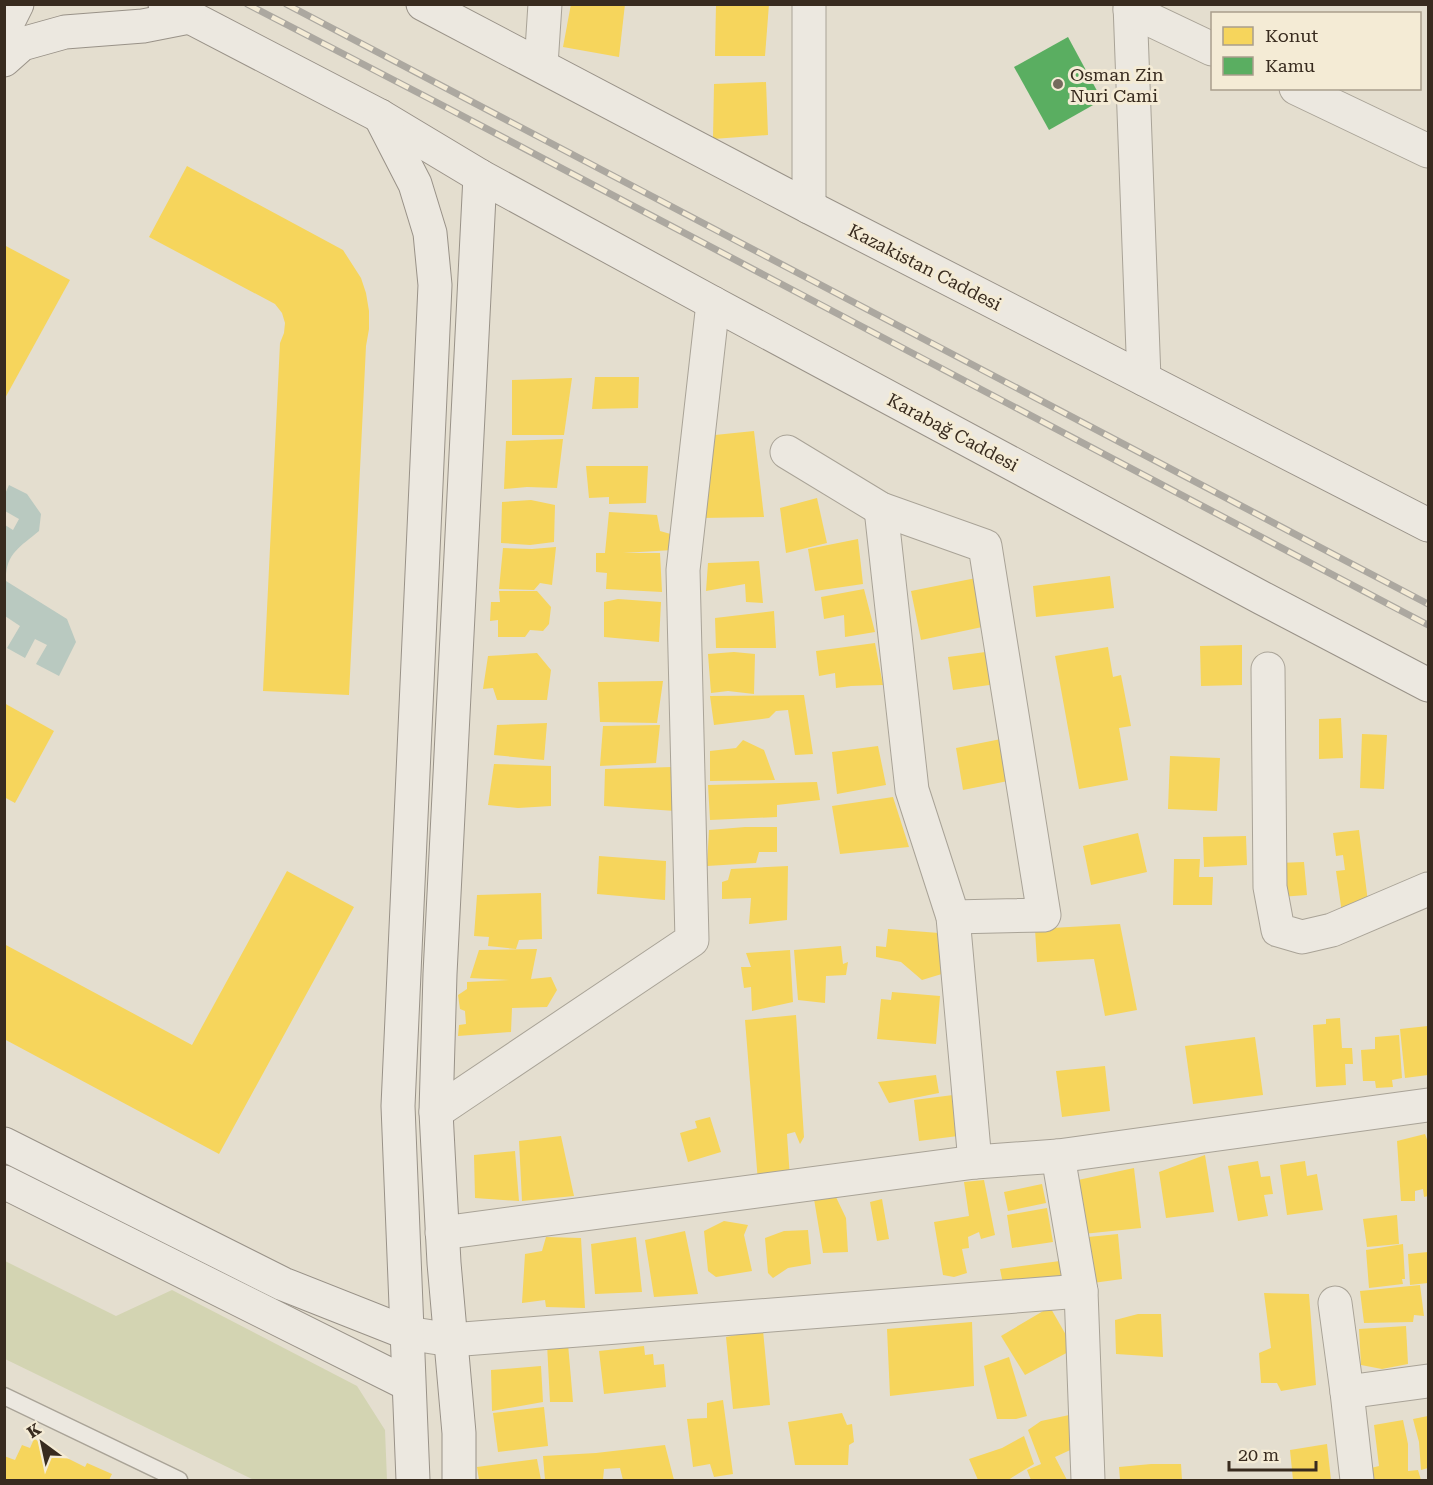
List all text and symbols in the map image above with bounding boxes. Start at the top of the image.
legend [1211,12,1421,90]
text: Konut [1265,25,1318,46]
text: Kamu [1265,55,1315,76]
place label: Osman Zin Nuri Cami [1070,64,1164,106]
marker: Osman Zin Nuri Cami [1051,77,1065,91]
street label: Kazakistan Caddesi [845,219,1005,315]
street label: Karabağ Caddesi [884,389,1022,475]
north arrow [12,1413,72,1473]
text: K [24,1419,45,1442]
scale bar [1229,1434,1316,1472]
text: 20 m [1238,1444,1279,1465]

